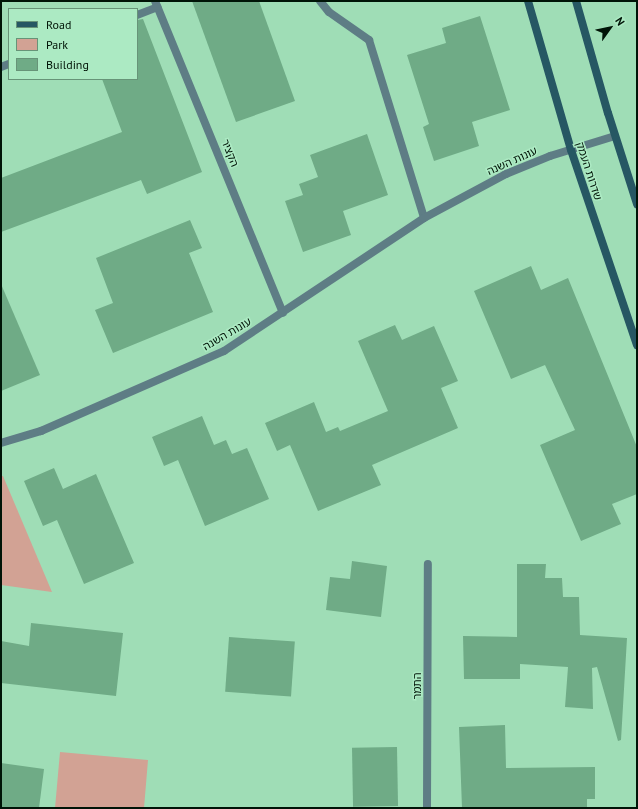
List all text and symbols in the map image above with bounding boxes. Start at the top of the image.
legend [8,8,138,80]
north arrow [590,8,630,48]
text: N [612,15,628,28]
text: Road [46,17,71,32]
text: Park [46,37,68,52]
text: Building [46,57,89,72]
street label: הקציר [219,137,241,169]
street label: שדרות העמק [573,140,605,202]
street label: עונות השנה [485,144,539,178]
street label: עונות השנה [200,315,254,353]
street label: התמר [410,672,424,700]

